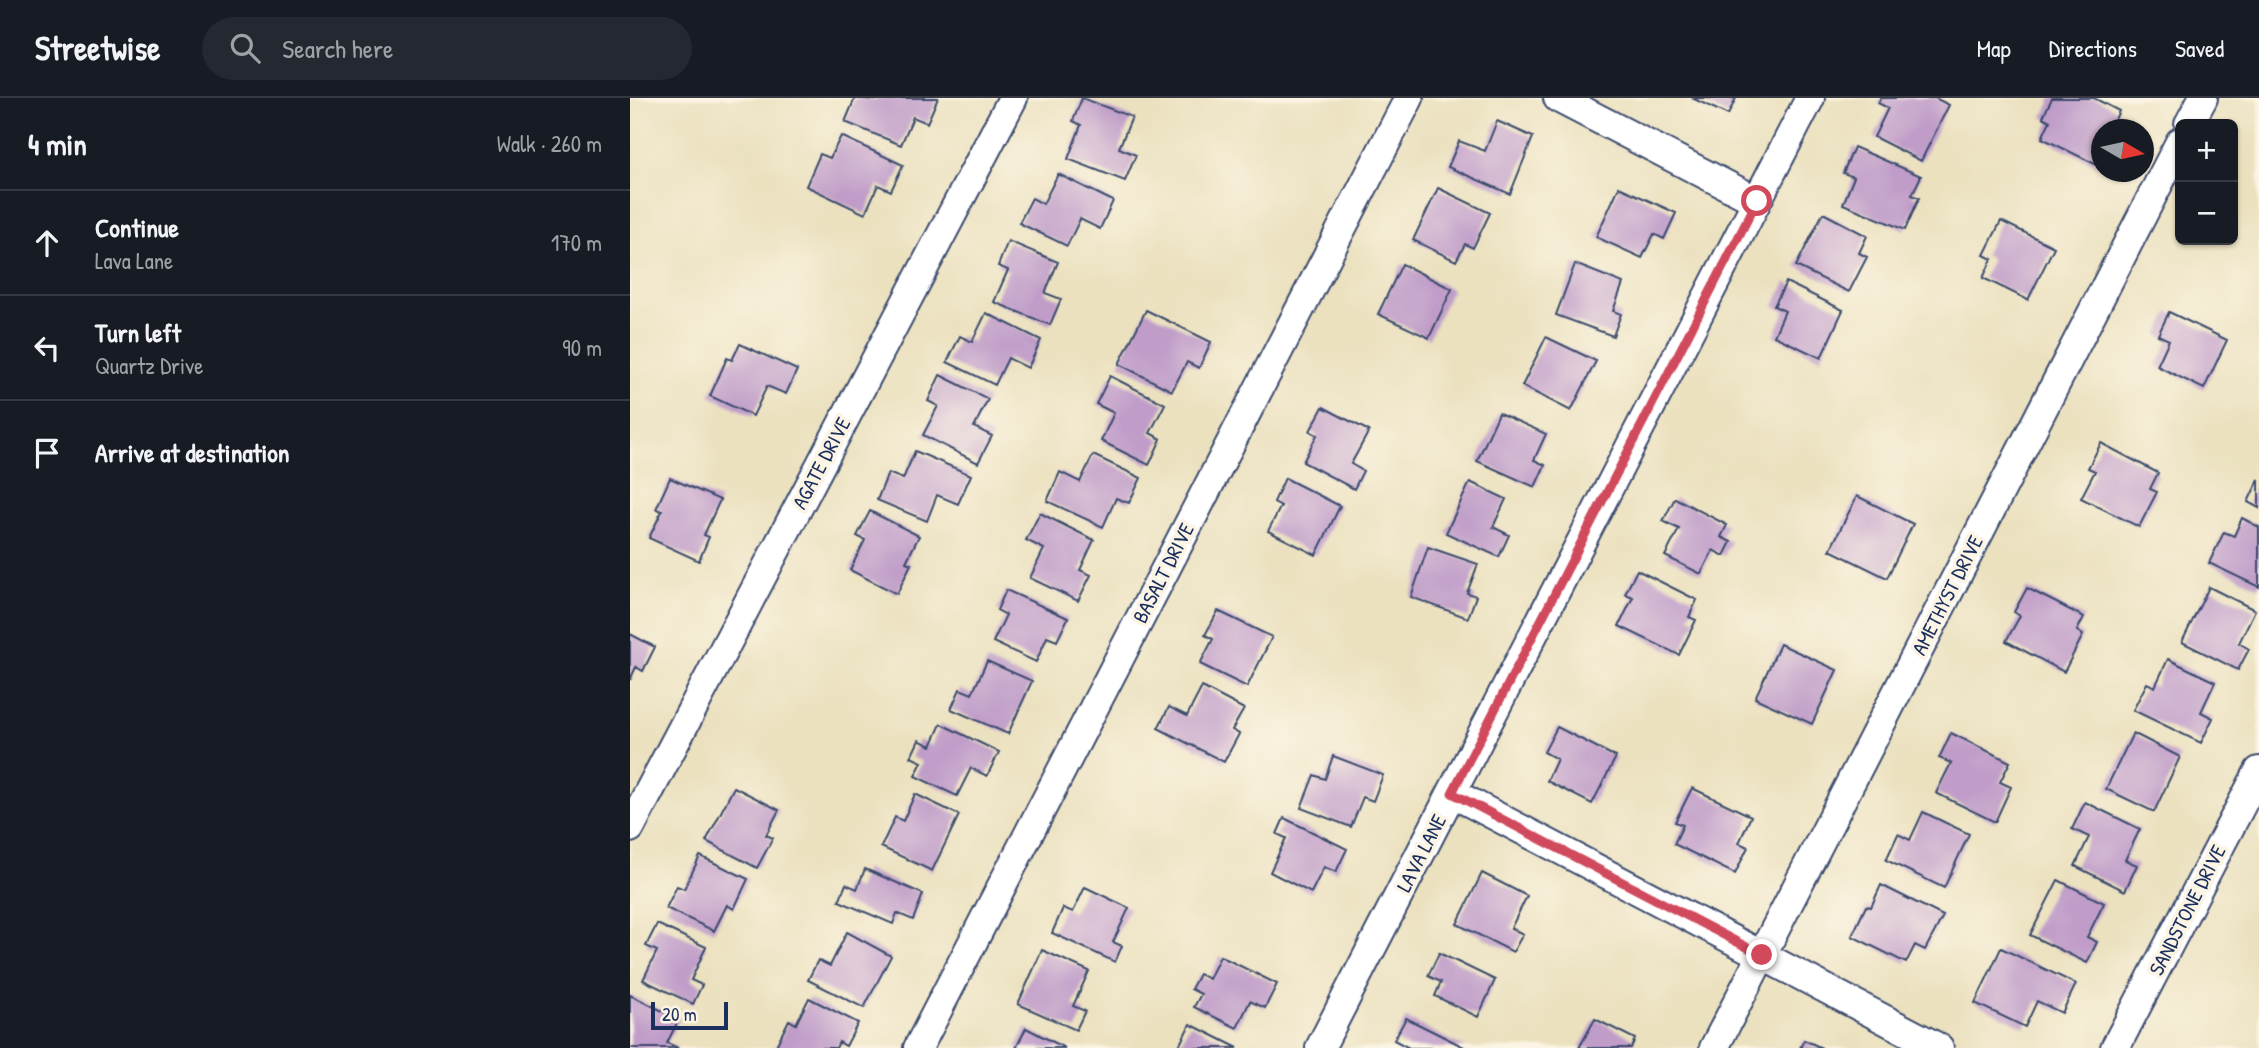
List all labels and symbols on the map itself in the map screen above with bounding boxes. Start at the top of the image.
north arrow [2091,119,2154,182]
route start [1741,185,1772,216]
street label: AGATE DRIVE [785,412,857,514]
street label: BASALT DRIVE [1125,518,1201,628]
street label: AMETHYST DRIVE [1904,530,1990,660]
street label: LAVA LANE [1389,809,1453,897]
street label: SANDSTONE DRIVE [2142,840,2232,980]
route end [1746,939,1777,970]
scale bar [651,999,728,1031]

